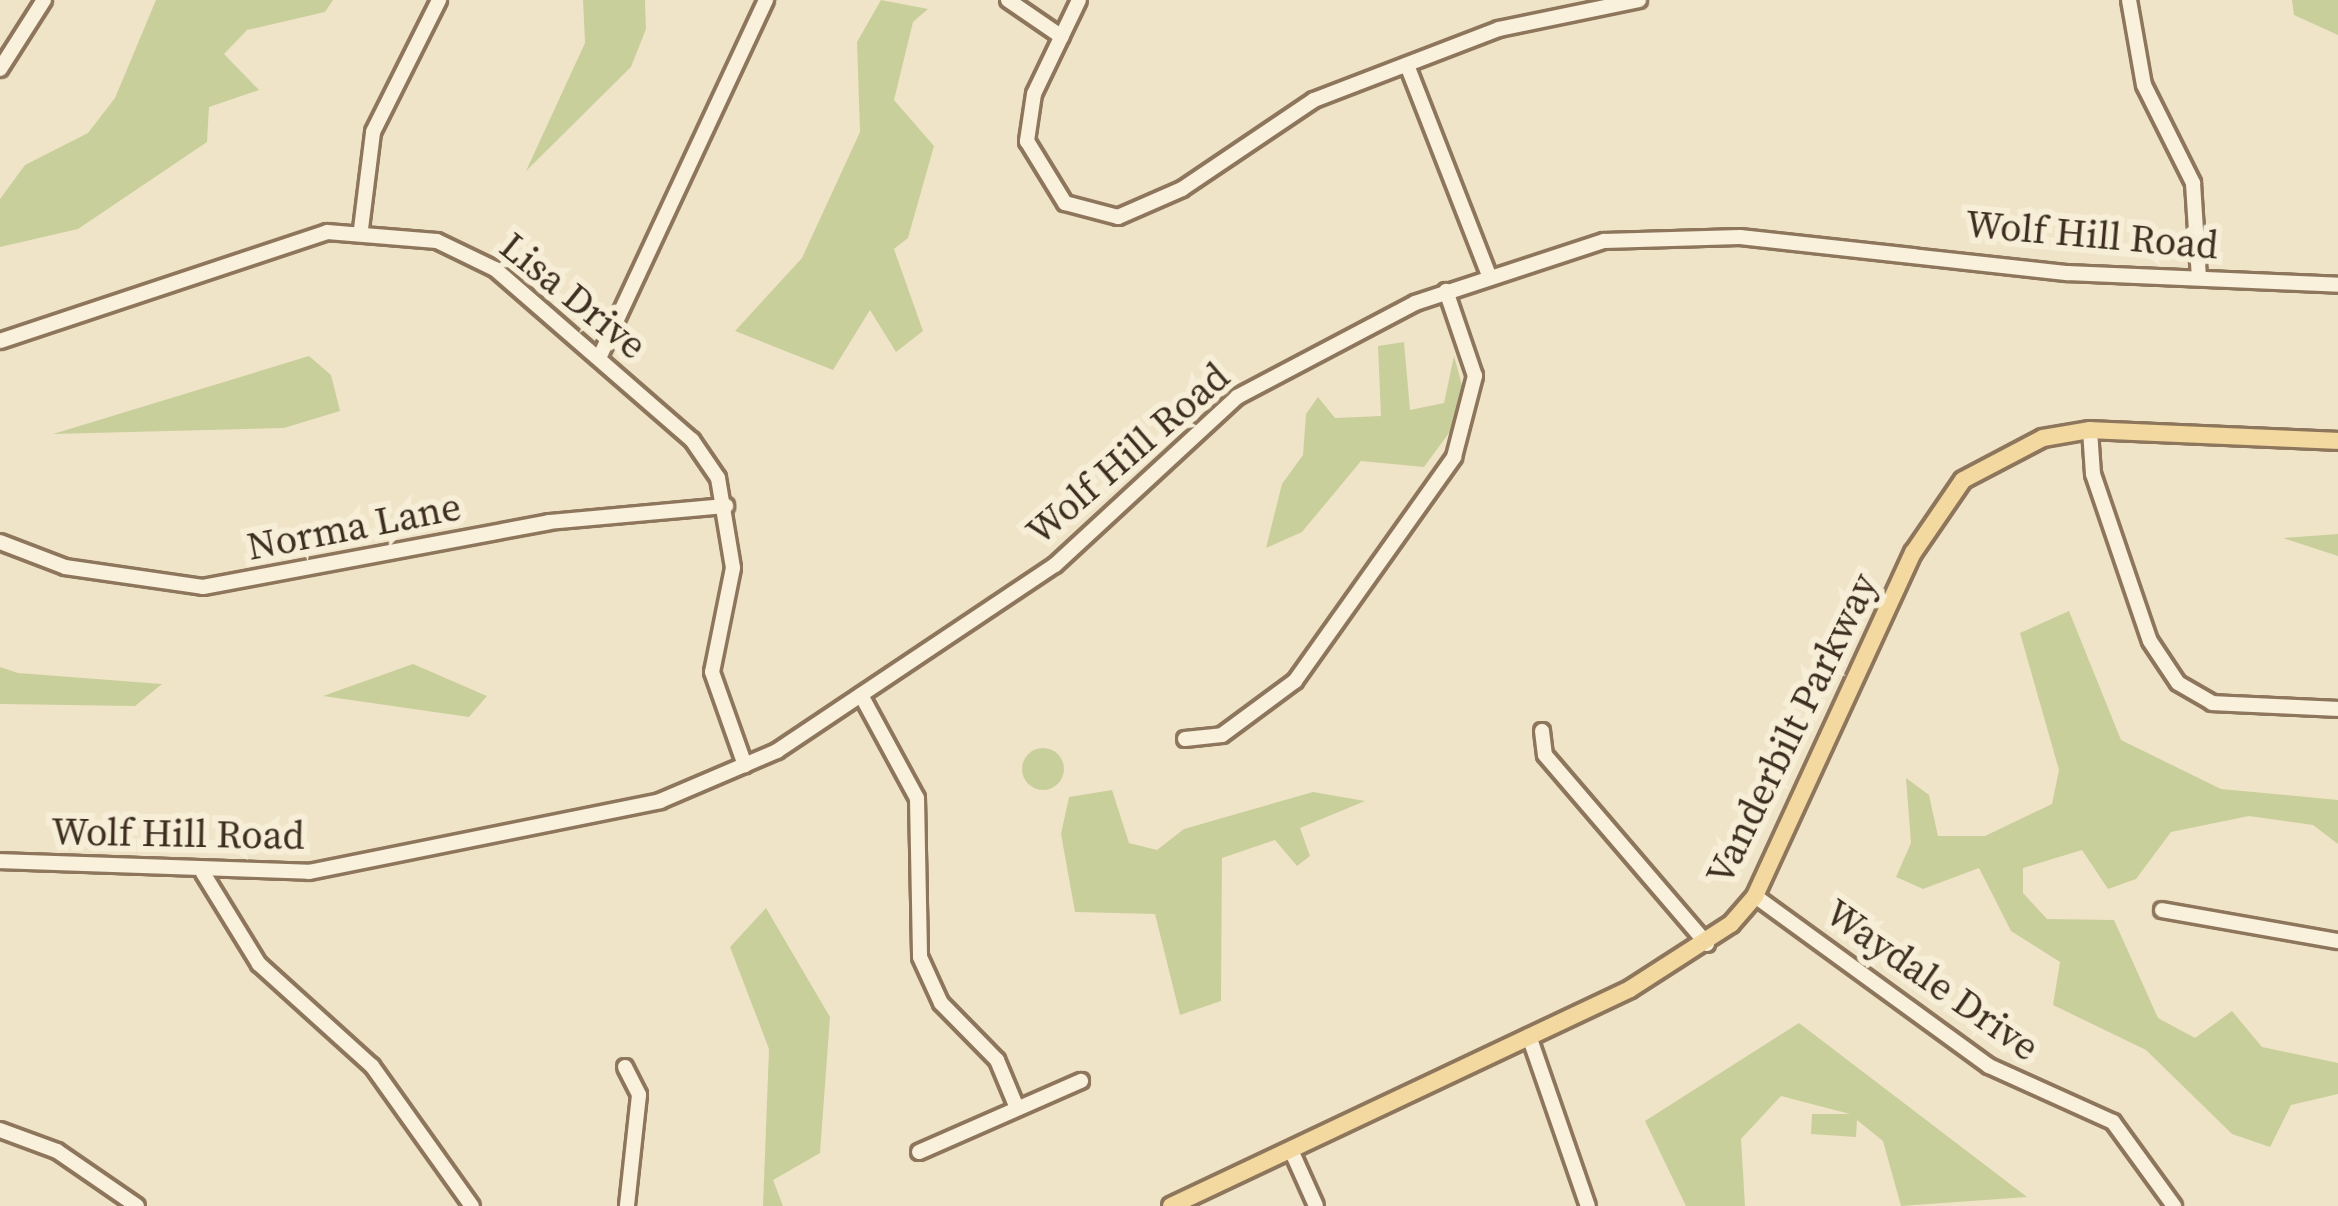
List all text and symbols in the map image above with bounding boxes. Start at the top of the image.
street label: Wolf Hill Road [1964,201,2220,269]
street label: Lisa Drive [490,223,656,369]
street label: Wolf Hill Road [1017,353,1239,555]
street label: Norma Lane [243,483,465,571]
street label: Vanderbilt Parkway [1696,566,1888,892]
street label: Wolf Hill Road [51,808,305,860]
street label: Waydale Drive [1816,889,2048,1071]

